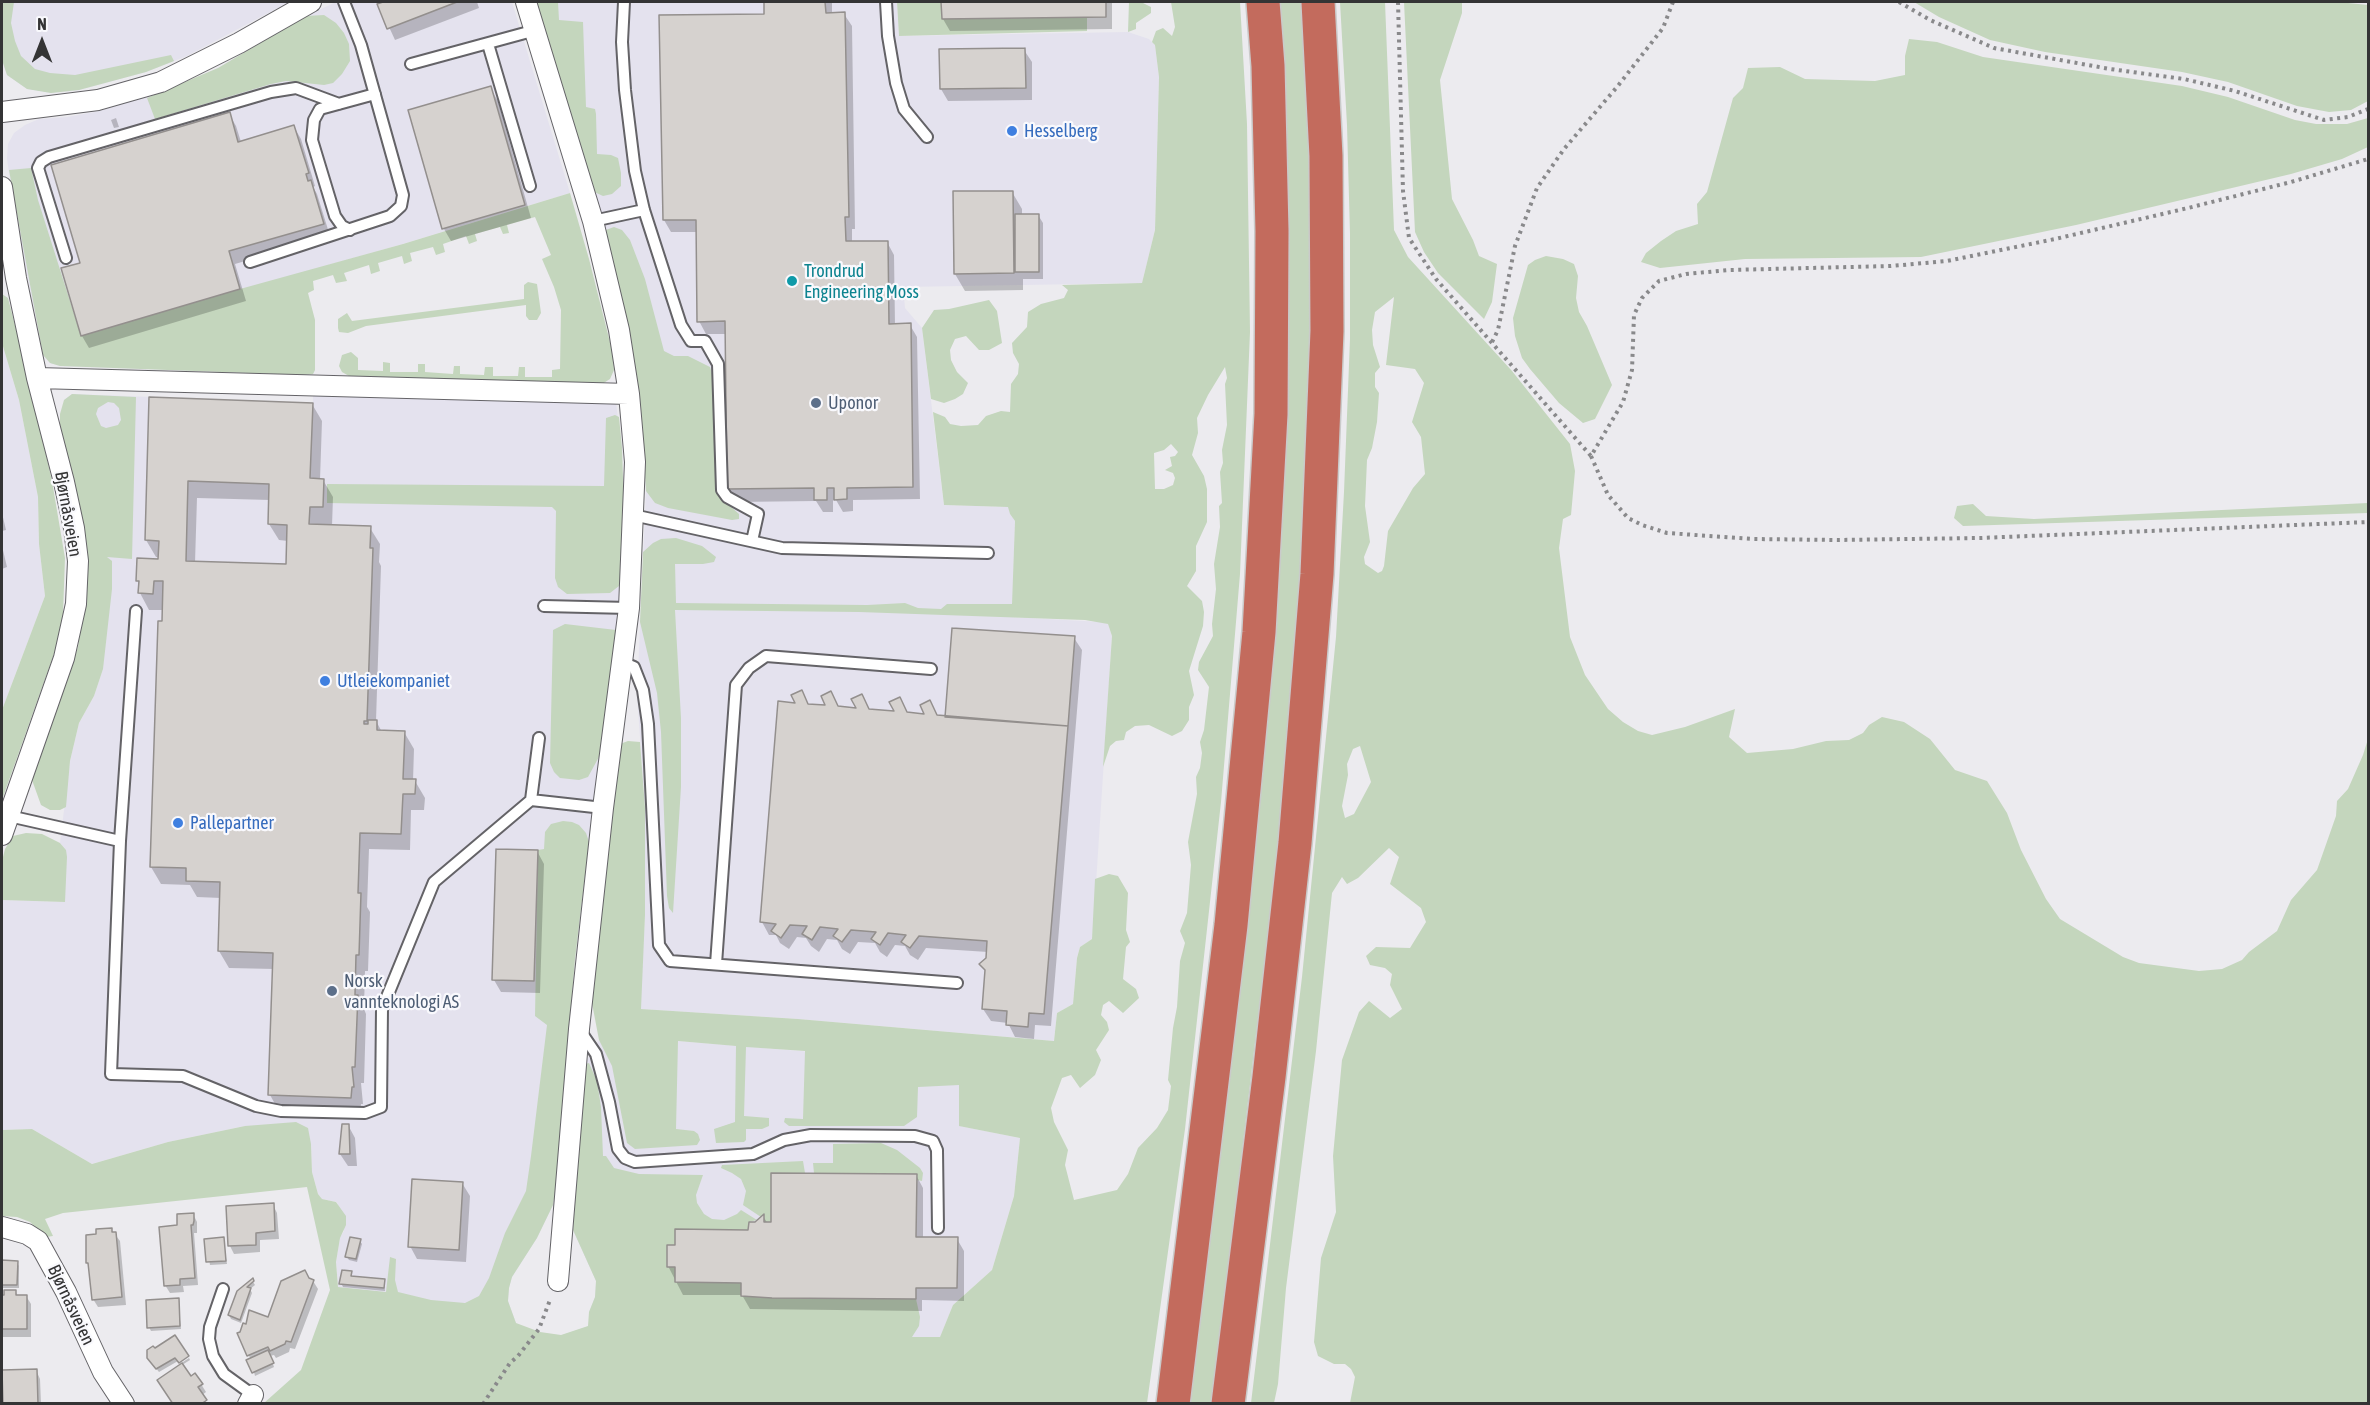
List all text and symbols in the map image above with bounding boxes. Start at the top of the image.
north arrow [12,12,72,72]
text: N [37,15,47,33]
place label: Hesselberg [1024,120,1097,142]
marker: Hesselberg [1005,124,1019,138]
place label: Trondrud Engineering Moss [804,260,919,302]
marker: Trondrud Engineering Moss [785,274,799,288]
place label: Uponor [828,392,878,414]
marker: Uponor [809,396,823,410]
street label: Bjørnåsveien [50,470,86,558]
place label: Utleiekompaniet [337,670,450,692]
marker: Utleiekompaniet [318,674,332,688]
place label: Pallepartner [190,812,274,834]
marker: Pallepartner [171,816,185,830]
place label: Norsk vannteknologi AS [344,970,459,1012]
marker: Norsk vannteknologi AS [325,984,339,998]
street label: Bjørnåsveien [43,1261,99,1349]

